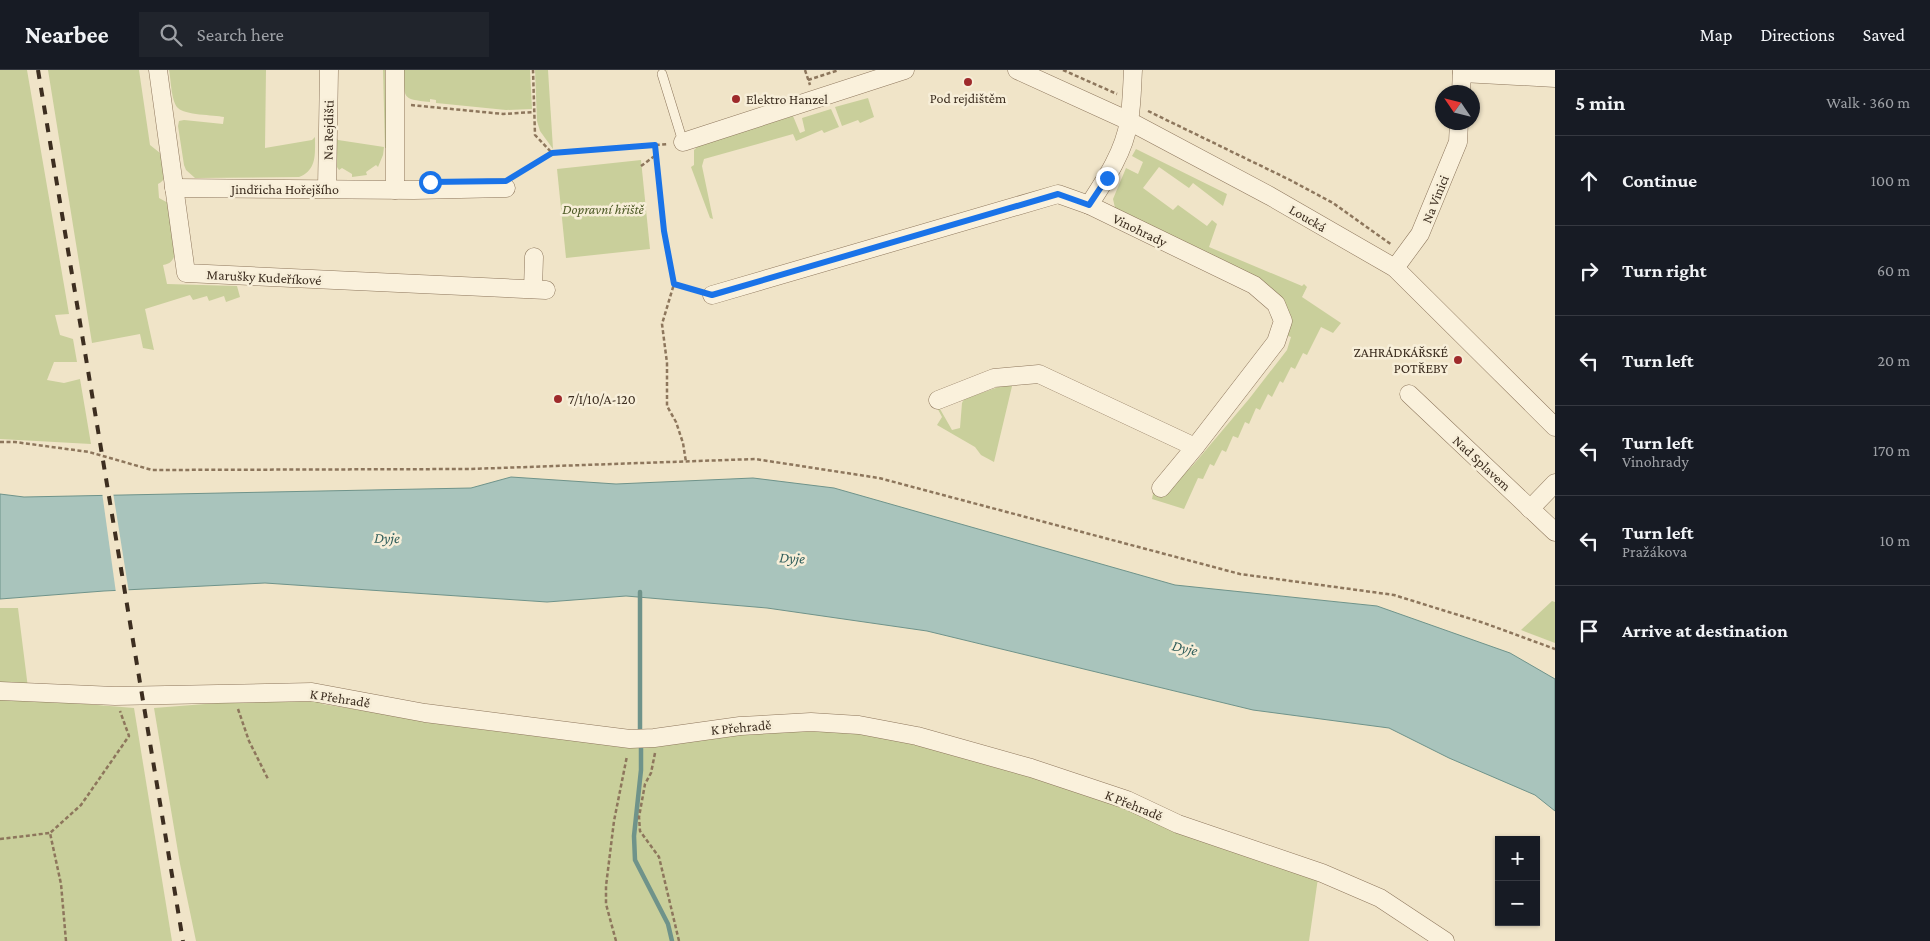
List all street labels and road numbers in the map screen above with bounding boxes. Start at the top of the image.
street label: Na Rejdišti [319,99,338,160]
street label: Na Vinici [1418,172,1452,225]
street label: Jindřicha Hořejšího [229,181,339,198]
street label: Loucká [1287,201,1330,235]
street label: Vinohrady [1110,210,1170,250]
street label: Marušky Kudeříkové [206,266,322,288]
street label: Nad Splavem [1450,432,1514,494]
street label: K Přehradě [309,685,371,711]
street label: K Přehradě [710,716,772,738]
street label: K Přehradě [1103,786,1165,824]

